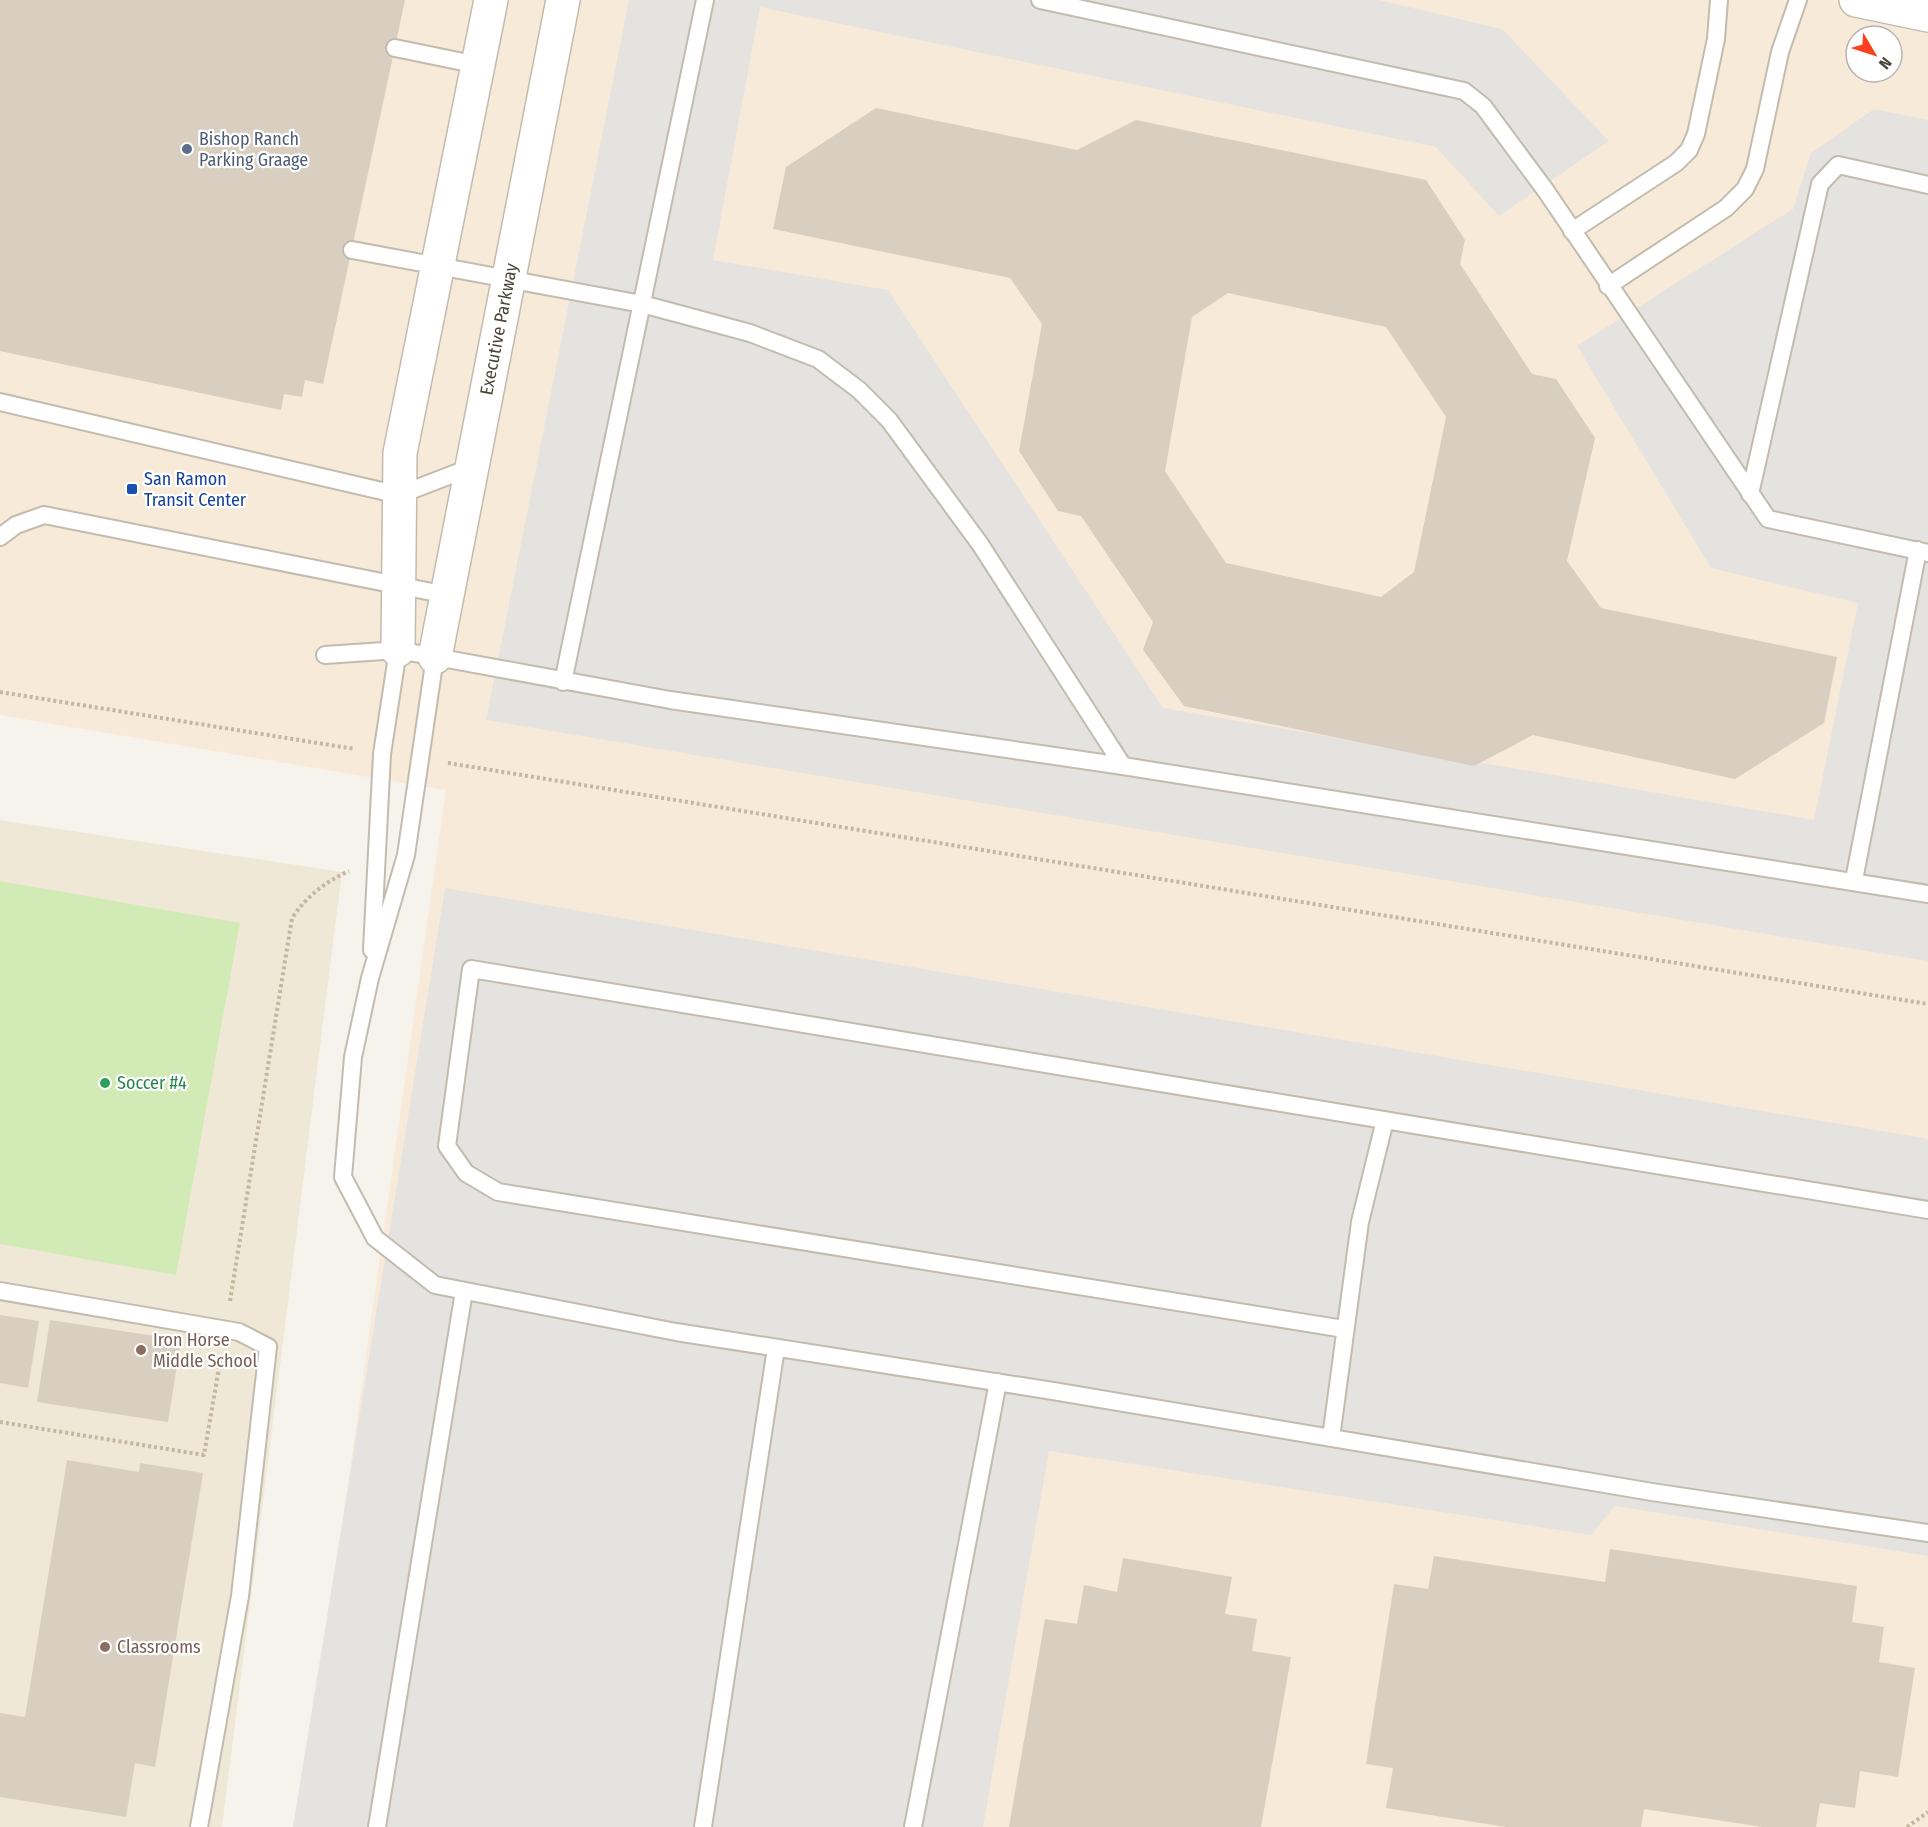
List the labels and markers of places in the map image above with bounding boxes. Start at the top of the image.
place label: Bishop Ranch Parking Graage [199,128,308,171]
marker: Bishop Ranch Parking Graage [180,142,194,156]
place label: San Ramon Transit Center [144,468,247,511]
marker: San Ramon Transit Center [125,482,139,496]
place label: Soccer #4 [117,1072,187,1094]
marker: Soccer #4 [98,1076,112,1090]
place label: Iron Horse Middle School [153,1329,257,1372]
marker: Iron Horse Middle School [134,1343,148,1357]
place label: Classrooms [117,1636,201,1658]
marker: Classrooms [98,1640,112,1654]

